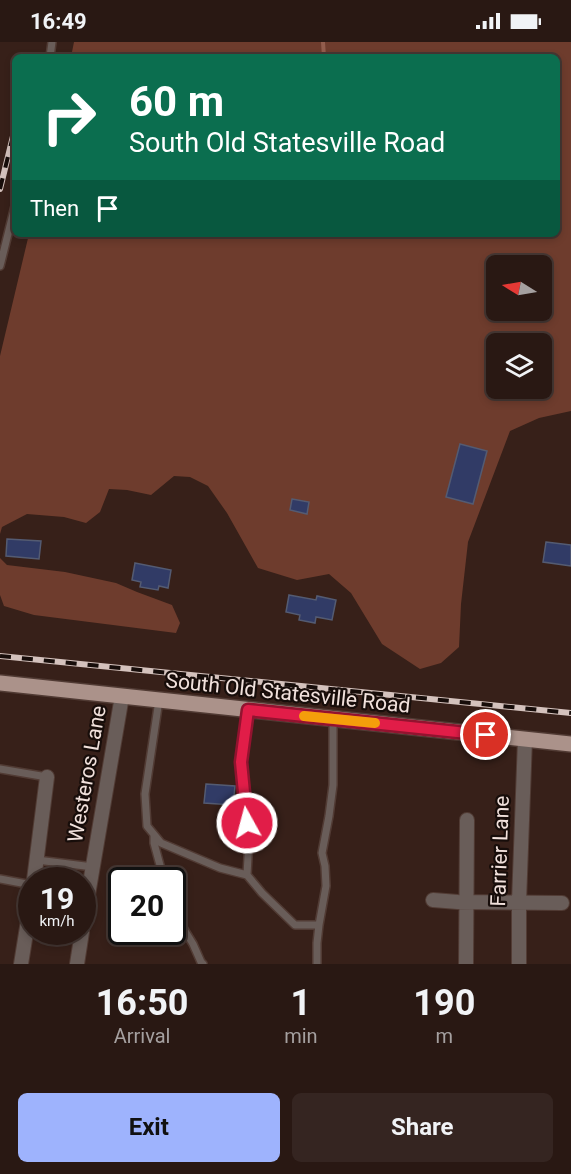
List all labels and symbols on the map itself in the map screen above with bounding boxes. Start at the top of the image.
north arrow [486,255,552,321]
street label: South Old Statesville Road [164,668,412,718]
street label: Westeros Lane [63,704,111,844]
pin [460,709,511,760]
position arrow [215,791,279,855]
street label: Farrier Lane [486,795,514,907]
speed limit sign: 20 [108,867,186,945]

